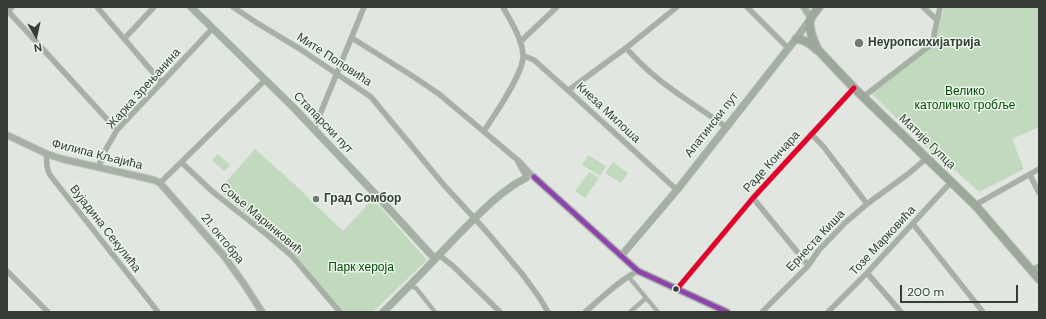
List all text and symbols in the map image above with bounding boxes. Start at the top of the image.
north arrow [16,16,56,56]
street label: Мите Поповића [294,30,374,90]
place label: Неуропсихијатрија [868,36,980,50]
marker: Неуропсихијатрија [853,37,865,49]
text: N [33,40,43,55]
street label: Жарка Зрењанина [104,46,184,132]
street label: Кнеза Милоша [573,80,643,146]
park label: Велико католичко гробље [914,85,1016,113]
street label: Стапарски пут [290,89,356,157]
street label: Апатински пут [682,89,742,161]
street label: Матије Гупца [896,111,958,173]
street label: Раде Кончара [741,128,803,196]
street label: Филипа Кљајића [50,137,144,173]
street label: Соње Маринковић [217,180,305,258]
street label: Вујадина Секулића [66,182,144,276]
place label: Град Сомбор [324,192,401,206]
marker: Град Сомбор [311,194,321,204]
street label: Тозе Марковића [847,203,919,279]
street label: Ернеста Киша [784,207,848,275]
street label: 21. октобра [197,211,247,267]
park label: Парк хероја [328,261,394,275]
scale bar [902,277,1020,303]
unlabelled marker [671,284,681,294]
text: 200 m [907,284,944,300]

